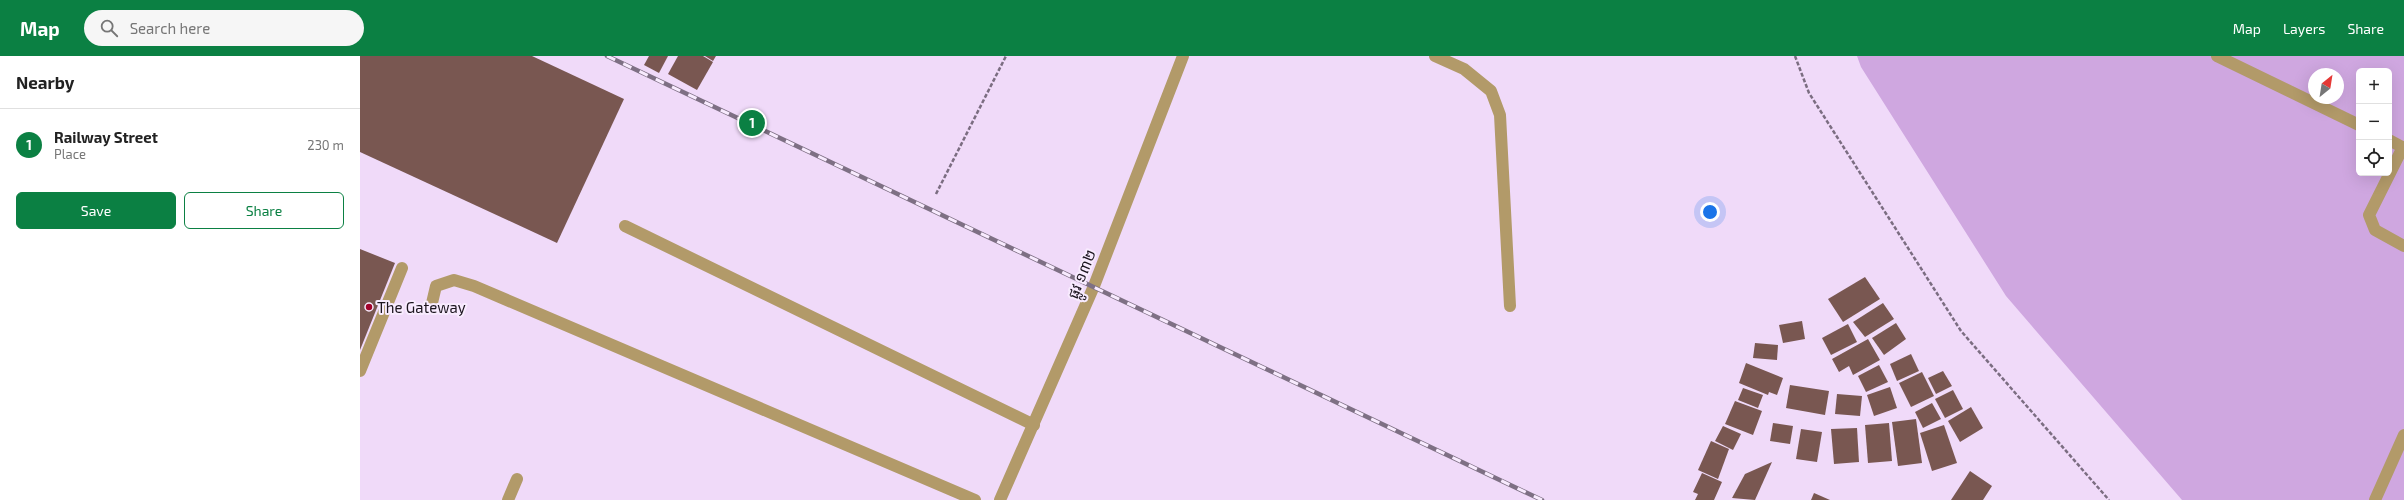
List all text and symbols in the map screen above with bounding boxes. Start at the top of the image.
search box [84,10,364,46]
text: Map [20,17,60,40]
icon: search [98,17,120,39]
text: Search here [130,19,210,37]
text: Map [2233,20,2261,37]
text: Layers [2283,20,2325,37]
text: Share [2347,20,2384,37]
north arrow [2308,68,2344,104]
map controls [2356,68,2392,176]
button: + [2356,68,2392,104]
text: Nearby [16,72,74,92]
button: − [2356,104,2392,140]
pin: 1 [739,108,765,138]
text: Railway Street [54,128,158,146]
text: 1 [26,137,32,153]
text: 230 m [307,137,344,153]
button: locate [2356,140,2392,176]
text: Place [54,146,86,162]
button: Save [16,192,176,229]
button: Share [184,192,344,229]
your location [1700,202,1720,222]
street label: ផ្លូវ ១៣២ [1063,247,1104,303]
place label: The Gateway [377,298,466,316]
marker: The Gateway [364,302,374,312]

